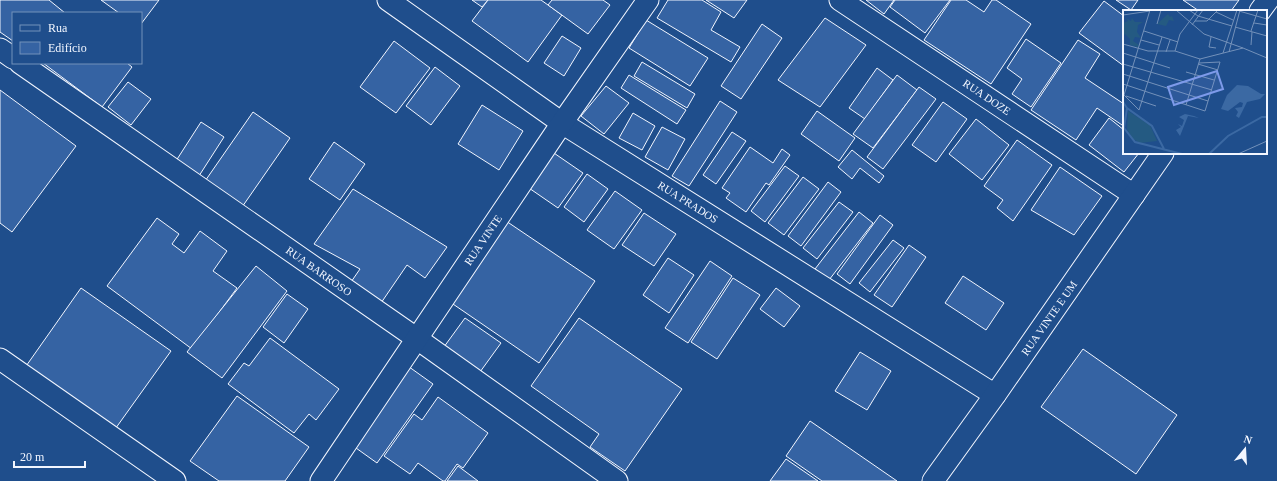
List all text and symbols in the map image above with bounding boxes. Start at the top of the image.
inset map [1123,10,1267,154]
legend [12,12,142,64]
text: Rua [48,21,68,35]
text: Edifício [48,41,87,55]
street label: RUA DOZE [961,77,1013,117]
street label: RUA PRADOS [656,179,720,225]
street label: RUA VINTE [462,212,504,267]
street label: RUA BARROSO [284,244,354,298]
street label: RUA VINTE E UM [1019,278,1079,358]
north arrow [1225,429,1265,469]
text: N [1242,433,1254,446]
scale bar [14,443,85,469]
text: 20 m [20,450,45,464]

